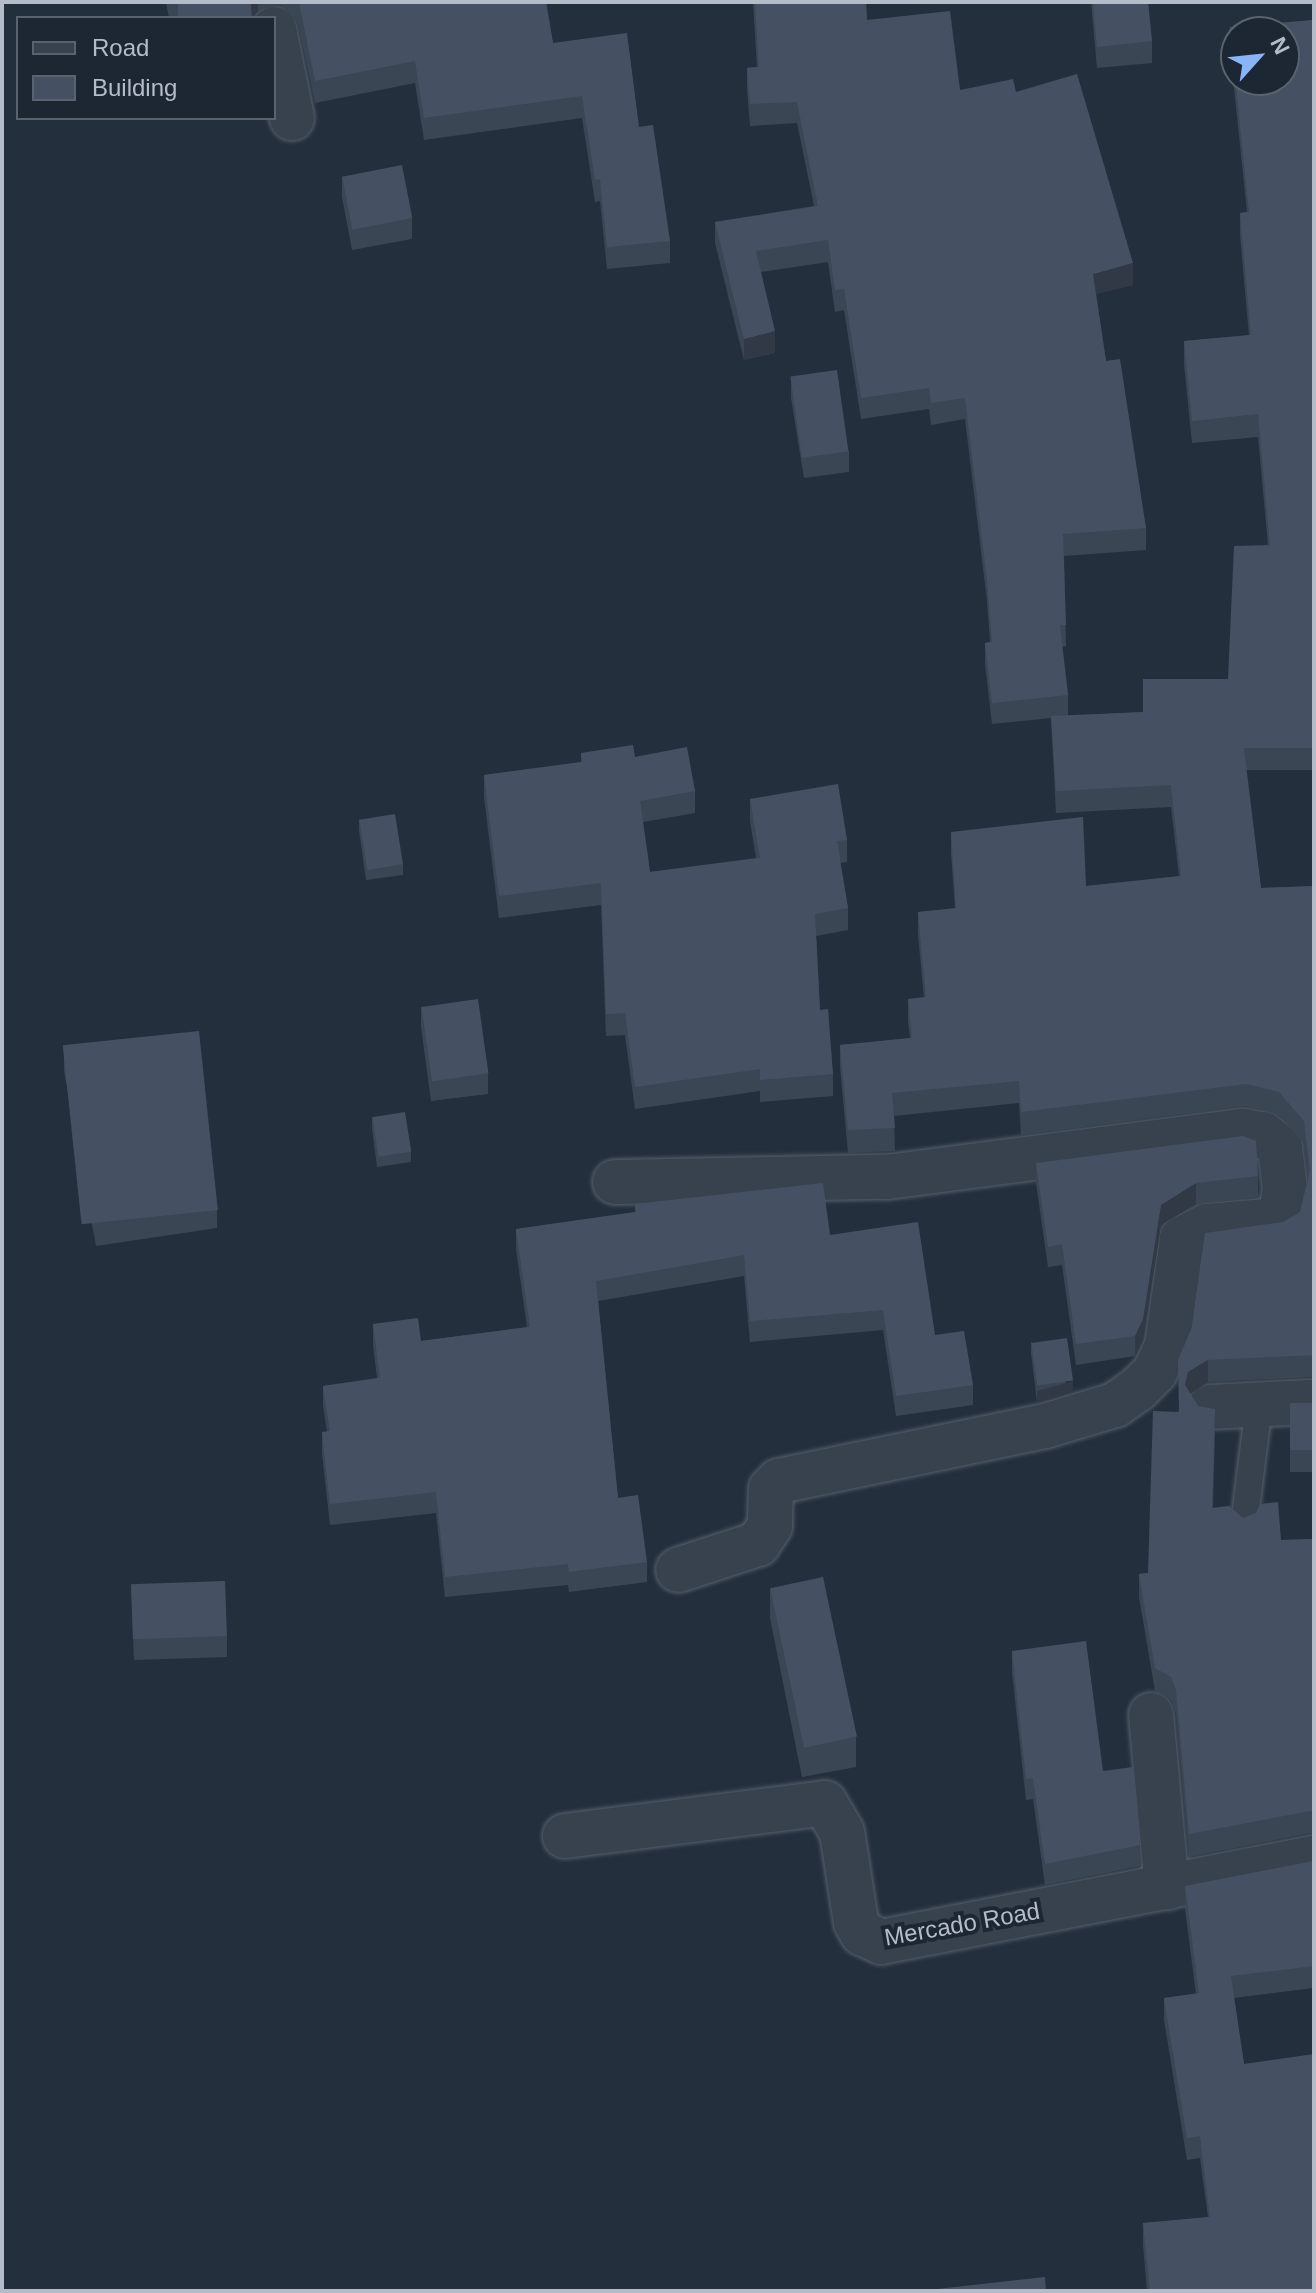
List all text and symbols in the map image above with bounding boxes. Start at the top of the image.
legend [16,16,276,120]
north arrow [1220,16,1300,96]
text: N [1265,33,1295,59]
text: Road [92,34,149,61]
text: Building [92,74,177,101]
street label: Mercado Road [882,1896,1042,1952]

